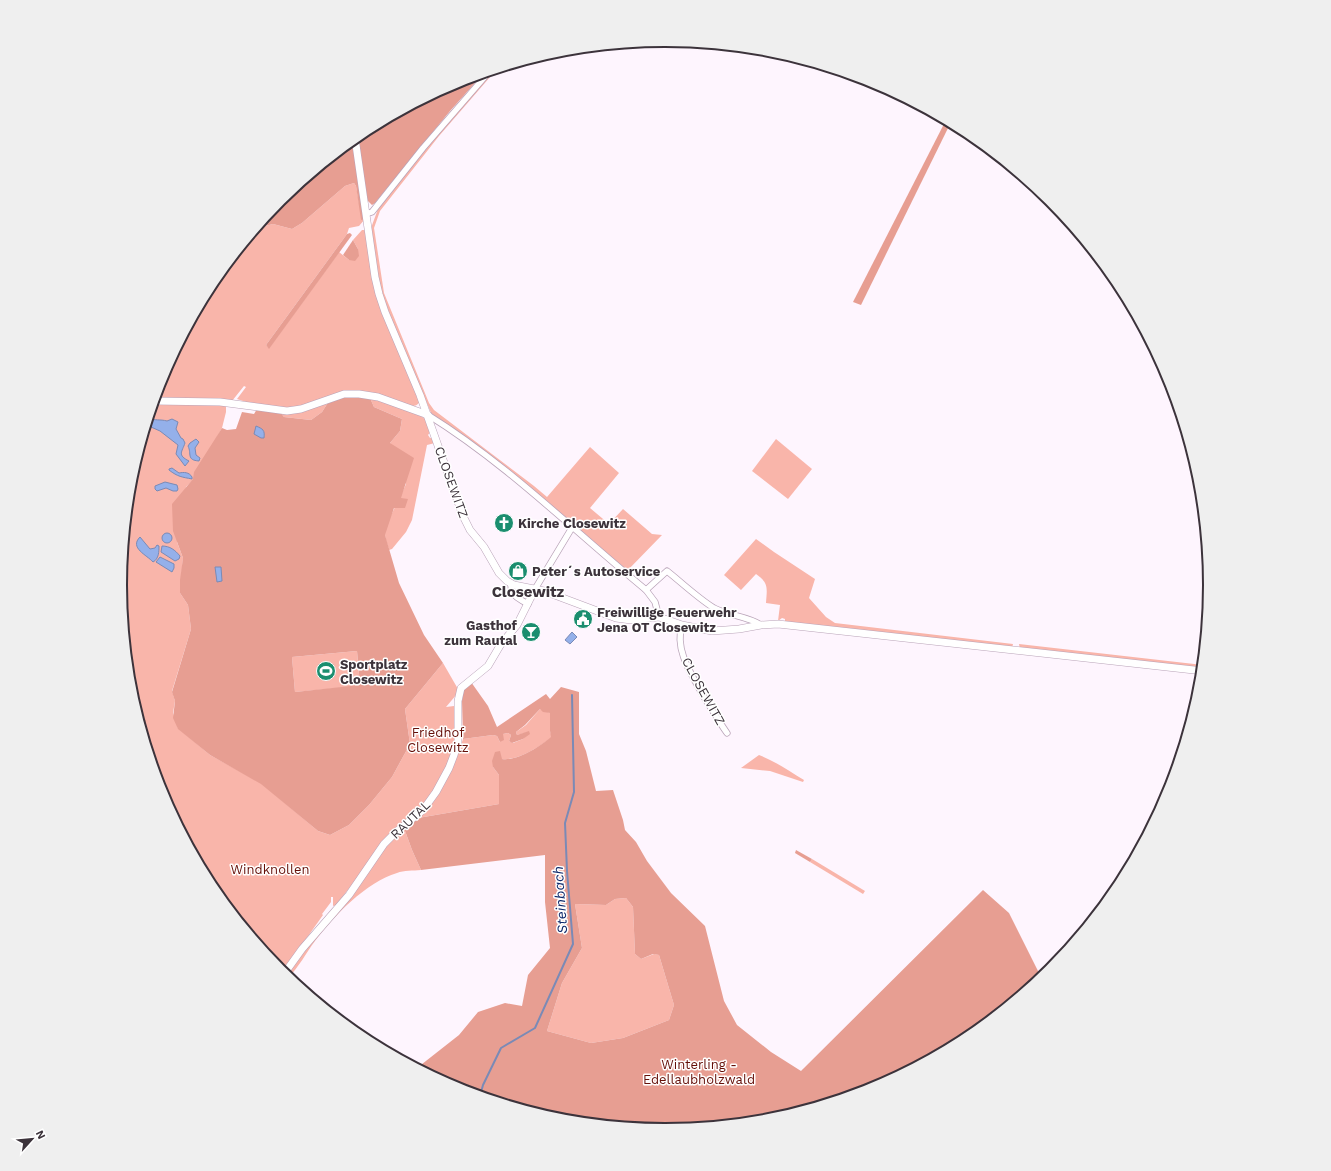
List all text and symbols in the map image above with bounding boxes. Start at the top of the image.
street label: CLOSEWITZ [432,444,471,520]
church icon: Kirche Closewitz [493,512,515,534]
place label: Kirche Closewitz [518,516,626,531]
shop icon: Peter´s Autoservice [507,560,529,582]
place label: Peter´s Autoservice [532,564,661,579]
district label: Closewitz [492,583,565,601]
place label: Freiwillige Feuerwehr Jena OT Closewitz [597,605,737,635]
public building icon: Freiwillige Feuerwehr Jena OT Closewitz [572,608,594,630]
place label: Gasthof zum Rautal [444,618,518,648]
bar icon: Gasthof zum Rautal [520,621,542,643]
street label: CLOSEWITZ [679,655,728,728]
place label: Sportplatz Closewitz [340,657,408,687]
sports icon: Sportplatz Closewitz [315,660,337,682]
park label: Friedhof Closewitz [407,725,469,755]
street label: RAUTAL [387,797,433,842]
park label: Windknollen [231,862,309,877]
water label: Steinbach [550,866,570,934]
park label: Winterling - Edellaubholzwald [643,1057,755,1087]
north arrow [12,1119,52,1159]
text: N [33,1128,48,1141]

